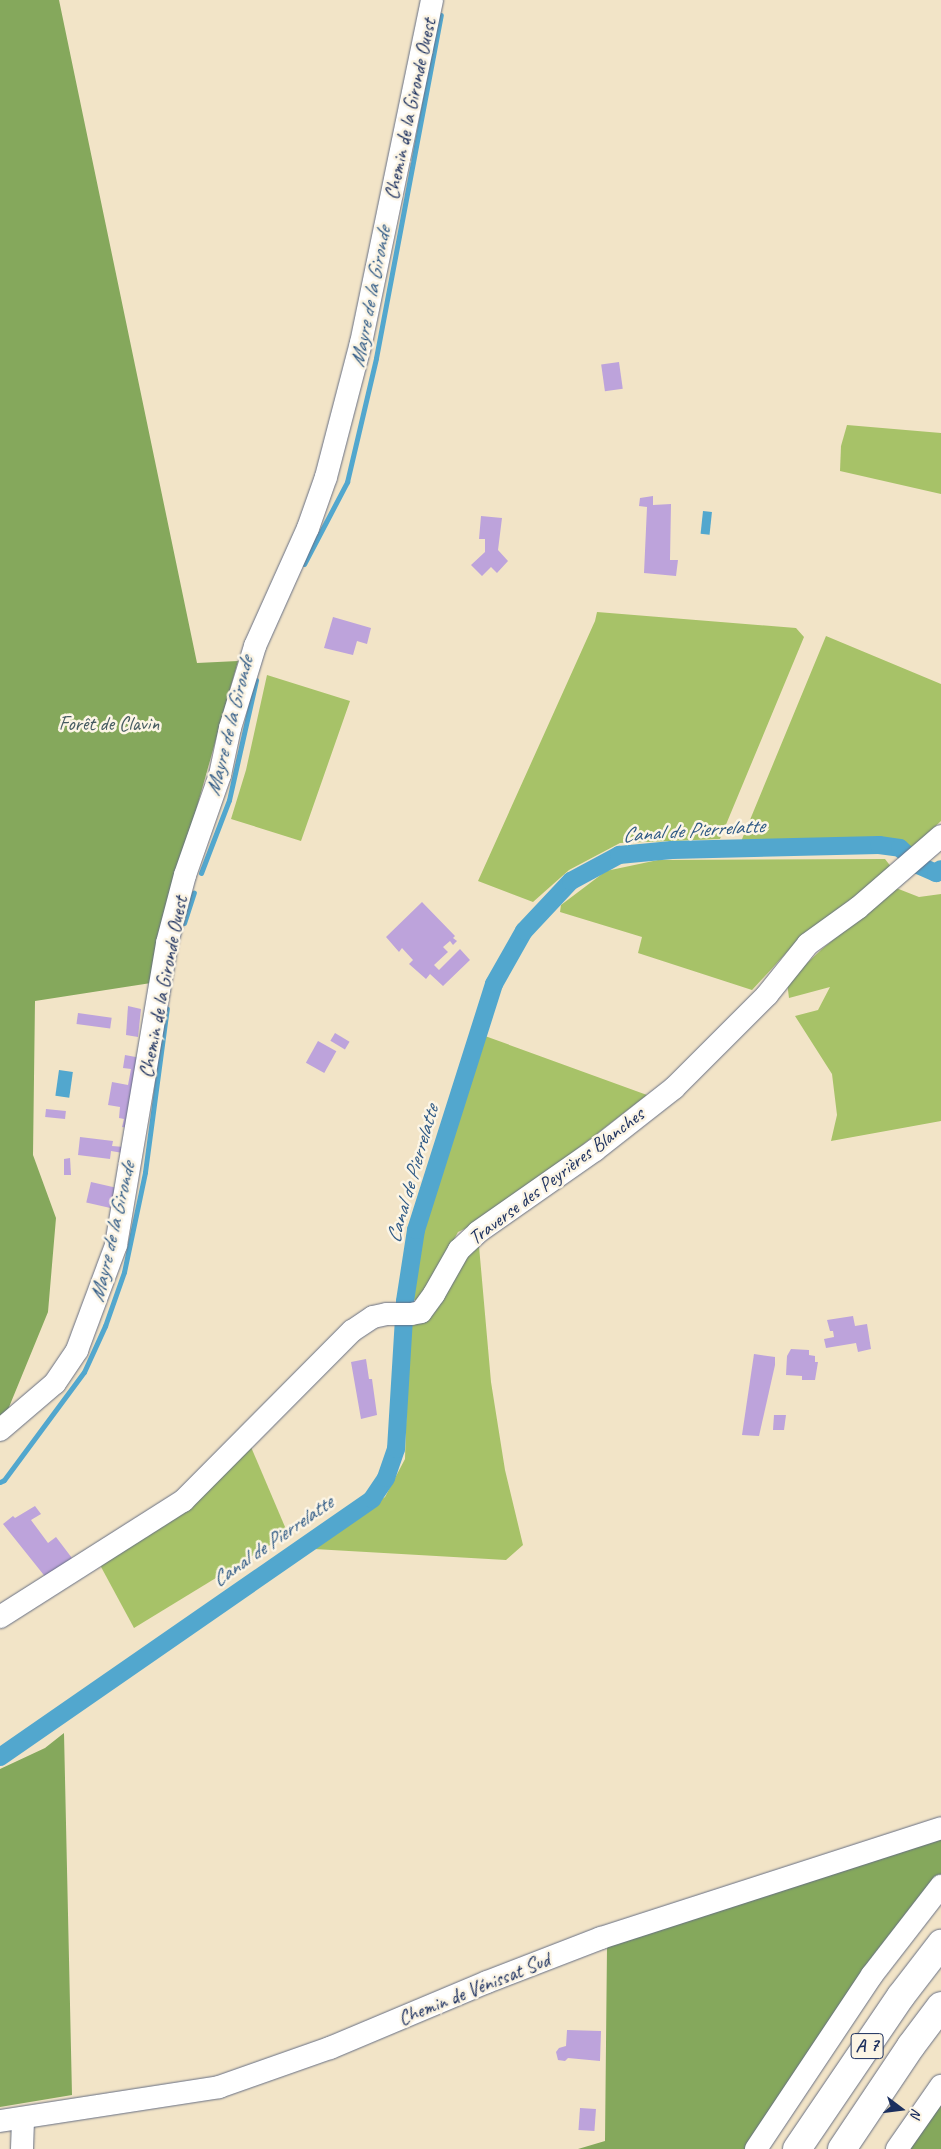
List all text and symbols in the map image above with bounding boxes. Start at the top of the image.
street label: Chemin de la Gironde Ouest [379,16,441,202]
water label: Mayre de la Gironde [344,225,396,369]
water label: Mayre de la Gironde [200,654,258,798]
park label: Forêt de Clavin [58,711,160,735]
water label: Canal de Pierrelatte [621,812,765,848]
street label: Chemin de la Gironde Ouest [134,894,192,1080]
water label: Canal de Pierrelatte [380,1102,444,1246]
street label: Traverse des Peyrières Blanches [463,1102,649,1250]
water label: Mayre de la Gironde [84,1160,140,1304]
water label: Canal de Pierrelatte [207,1490,337,1592]
street label: Chemin de Vénissat Sud [395,1948,553,2030]
road number: A 7 [850,2030,884,2062]
north arrow [876,2084,926,2134]
text: N [907,2107,925,2119]

